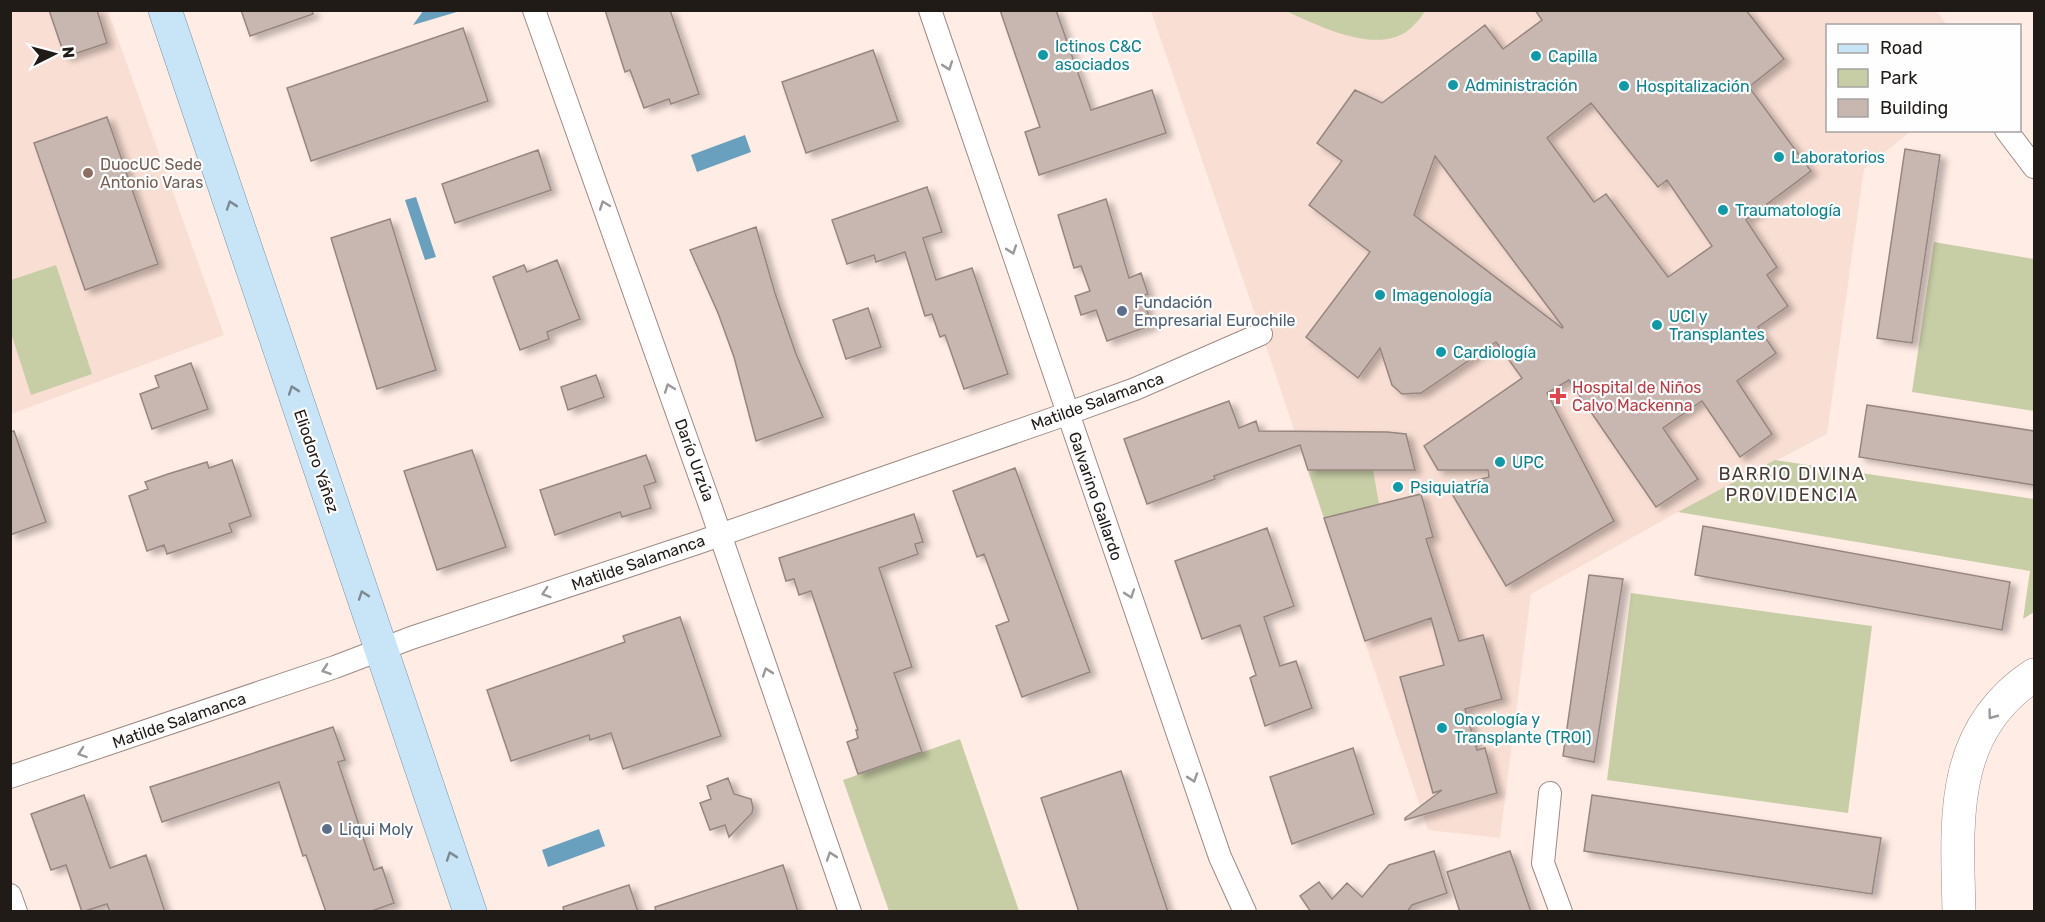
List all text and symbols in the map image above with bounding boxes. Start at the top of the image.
north arrow [24,24,84,84]
legend [1826,24,2021,132]
place label: Ictinos C&C asociados [1055,37,1142,74]
text: Road [1880,37,1923,59]
text: N [58,46,78,59]
place label: Capilla [1548,47,1598,66]
marker: Ictinos C&C asociados [1036,48,1050,62]
marker: Capilla [1529,49,1543,63]
one-way arrow [941,60,954,71]
text: Park [1880,67,1918,89]
place label: Administración [1465,76,1578,95]
place label: Hospitalización [1636,77,1750,96]
marker: Administración [1446,78,1460,92]
marker: Hospitalización [1617,79,1631,93]
text: Building [1880,97,1948,119]
place label: Laboratorios [1791,148,1885,167]
marker: Laboratorios [1772,150,1786,164]
place label: DuocUC Sede Antonio Varas [100,155,203,192]
marker: DuocUC Sede Antonio Varas [81,166,95,180]
one-way arrow [225,200,238,211]
one-way arrow [599,200,612,210]
place label: Traumatología [1735,201,1841,220]
marker: Traumatología [1716,203,1730,217]
one-way arrow [1004,244,1017,255]
place label: Imagenología [1392,286,1492,305]
marker: Imagenología [1373,288,1387,302]
place label: Fundación Empresarial Eurochile [1134,293,1296,330]
marker: Fundación Empresarial Eurochile [1115,304,1129,318]
place label: UCI y Transplantes [1669,307,1765,344]
marker: UCI y Transplantes [1650,318,1664,332]
place label: Cardiología [1453,343,1536,362]
marker: Cardiología [1434,345,1448,359]
street label: Matilde Salamanca [1028,369,1166,434]
place label: Hospital de Niños Calvo Mackenna [1572,378,1702,415]
one-way arrow [664,383,677,394]
one-way arrow [288,385,301,396]
marker: Hospital de Niños Calvo Mackenna [1549,387,1567,405]
street label: Eliodoro Yáñez [290,407,343,515]
street label: Darío Urzúa [671,416,718,504]
street label: Galvarino Gallardo [1065,429,1126,563]
place label: UPC [1512,453,1544,472]
marker: UPC [1493,455,1507,469]
district label: BARRIO DIVINA PROVIDENCIA [1718,463,1866,506]
place label: Psiquiatría [1410,478,1489,497]
marker: Psiquiatría [1391,480,1405,494]
street label: Matilde Salamanca [569,531,707,594]
one-way arrow [541,586,552,599]
one-way arrow [1122,588,1135,599]
one-way arrow [357,590,370,601]
one-way arrow [321,663,332,676]
one-way arrow [762,667,775,678]
street label: Matilde Salamanca [110,689,248,752]
one-way arrow [1989,709,2000,720]
place label: Oncología y Transplante (TROI) [1454,710,1591,747]
marker: Oncología y Transplante (TROI) [1435,721,1449,735]
one-way arrow [77,746,88,758]
one-way arrow [1186,772,1198,783]
place label: Liqui Moly [339,820,414,839]
marker: Liqui Moly [320,822,334,836]
one-way arrow [446,851,459,862]
one-way arrow [825,851,838,862]

